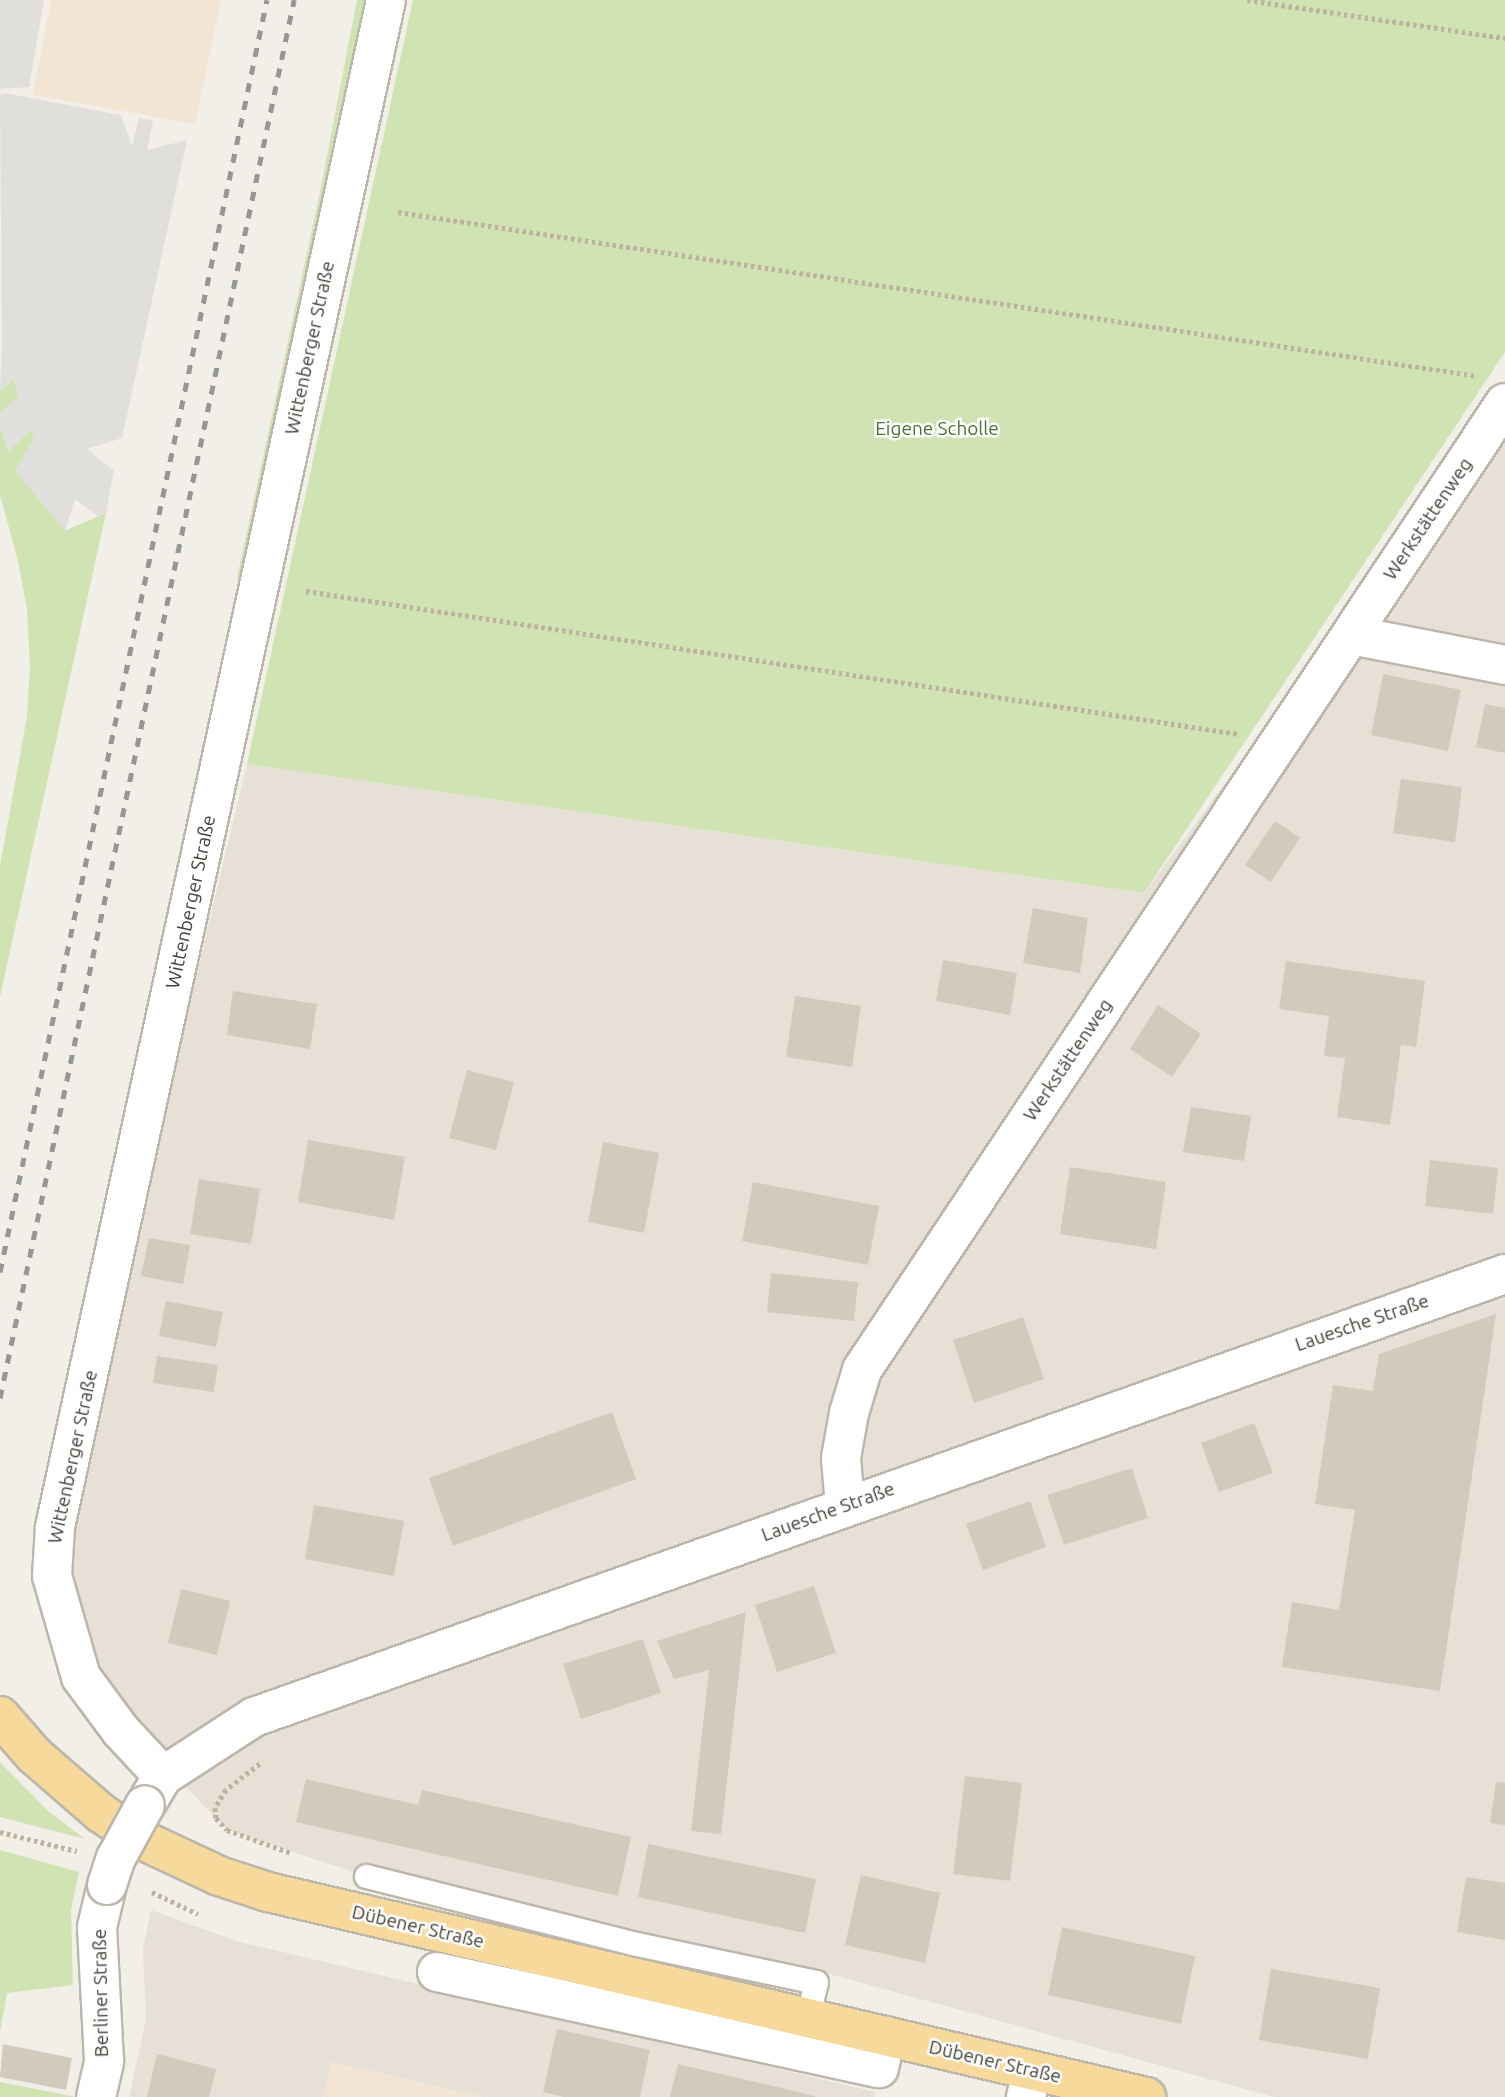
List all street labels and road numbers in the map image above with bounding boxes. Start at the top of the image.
street label: Wittenberger Straße [280,259,340,437]
street label: Werkstättenweg [1379,454,1477,584]
street label: Wittenberger Straße [161,813,221,991]
street label: Werkstättenweg [1019,995,1117,1125]
street label: Lauesche Straße [1292,1289,1432,1357]
street label: Wittenberger Straße [43,1368,103,1546]
street label: Lauesche Straße [758,1477,898,1547]
street label: Dübener Straße [350,1901,486,1953]
street label: Berliner Straße [88,1929,114,2057]
street label: Dübener Straße [927,2036,1063,2088]

